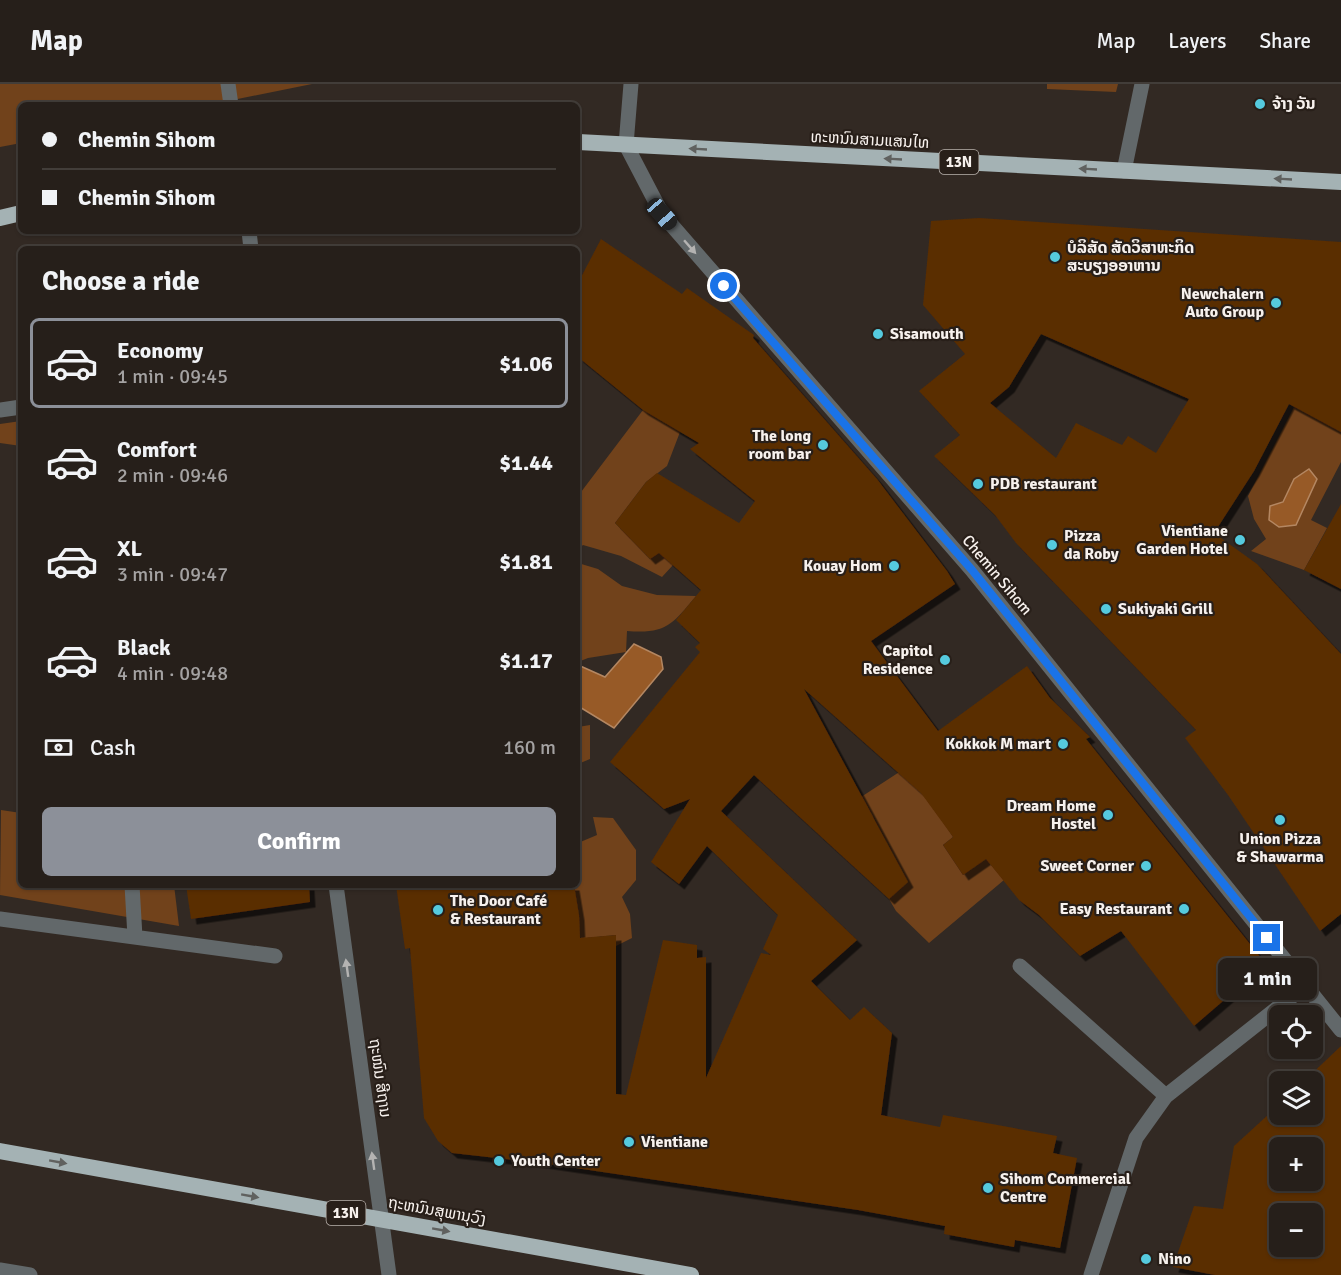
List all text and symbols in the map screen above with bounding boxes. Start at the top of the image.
text: Map [30,24,83,58]
text: Map [1097,28,1135,54]
text: Layers [1168,28,1226,54]
text: Share [1259,28,1311,54]
place label: ຈ້າງ ວັນ [1272,94,1316,114]
marker: ຈ້າງ ວັນ [1253,97,1267,111]
text: Chemin Sihom [78,126,216,153]
street label: ທະຫນົນສາມແສນໄທ [810,127,930,153]
one-way arrow [689,144,708,153]
road number: 13N [940,150,978,174]
one-way arrow [884,154,903,163]
one-way arrow [1078,165,1097,174]
one-way arrow [1273,175,1292,184]
text: Chemin Sihom [78,184,216,211]
car [643,195,681,233]
place label: ບໍລິສັດ ສັດວິສາຫະກິດ ສະບຽງອອາຫານ [1067,238,1194,276]
one-way arrow [683,239,696,254]
marker: ບໍລິສັດ ສັດວິສາຫະກິດ ສະບຽງອອາຫານ [1048,250,1062,264]
text: Choose a ride [42,265,200,298]
route start [710,272,737,299]
place label: Newchalern Auto Group [1181,284,1264,322]
marker: Newchalern Auto Group [1269,296,1283,310]
place label: Sisamouth [890,324,964,344]
marker: Sisamouth [871,327,885,341]
icon: car [45,336,99,390]
text: Economy [117,337,203,364]
text: $1.06 [499,350,553,377]
text: 1 min · 09:45 [117,364,228,389]
place label: The long room bar [749,426,812,464]
icon: car [45,435,99,489]
text: Comfort [117,436,197,463]
marker: The long room bar [816,438,830,452]
text: $1.44 [499,449,553,476]
text: 2 min · 09:46 [117,463,228,488]
place label: PDB restaurant [990,474,1097,494]
marker: PDB restaurant [971,477,985,491]
place label: Vientiane Garden Hotel [1136,521,1228,559]
place label: Pizza da Roby [1064,526,1119,564]
street label: Chemin Sihom [958,531,1036,619]
marker: Vientiane Garden Hotel [1233,533,1247,547]
icon: car [45,534,99,588]
text: XL [117,535,142,562]
marker: Pizza da Roby [1045,538,1059,552]
text: $1.81 [499,548,553,575]
place label: Kouay Hom [803,556,882,576]
marker: Kouay Hom [887,559,901,573]
text: 3 min · 09:47 [117,562,228,587]
place label: Sukiyaki Grill [1118,599,1213,619]
marker: Sukiyaki Grill [1099,602,1113,616]
icon: car [45,633,99,687]
text: Black [117,634,171,661]
place label: Capitol Residence [863,641,933,679]
text: $1.17 [499,647,553,674]
marker: Capitol Residence [938,653,952,667]
text: 4 min · 09:48 [117,661,228,686]
icon: cash [42,731,75,764]
text: Cash [90,734,136,761]
place label: Kokkok M mart [945,734,1051,754]
text: 160 m [503,735,556,760]
marker: Kokkok M mart [1056,737,1070,751]
place label: Dream Home Hostel [1006,796,1096,834]
button: Confirm [42,807,556,876]
marker: Dream Home Hostel [1101,808,1115,822]
marker: Union Pizza & Shawarma [1273,813,1287,827]
place label: Union Pizza & Shawarma [1236,829,1324,867]
place label: Sweet Corner [1041,856,1135,876]
marker: Sweet Corner [1139,859,1153,873]
place label: The Door Café & Restaurant [450,891,547,929]
place label: Easy Restaurant [1059,899,1172,919]
marker: Easy Restaurant [1177,902,1191,916]
marker: The Door Café & Restaurant [431,903,445,917]
route end [1253,924,1280,951]
one-way arrow [343,958,352,977]
callout: 1 min [1218,959,1316,1001]
text: 1 min [1243,966,1292,991]
map controls [1269,1005,1323,1257]
button: locate [1269,1005,1323,1059]
street label: ຖະໜົນ ສີຖານ [365,1037,395,1119]
button: layers [1269,1071,1323,1125]
place label: Vientiane [641,1132,708,1152]
marker: Vientiane [622,1135,636,1149]
button: + [1269,1137,1323,1191]
place label: Youth Center [510,1151,601,1171]
one-way arrow [368,1152,378,1171]
marker: Youth Center [492,1154,506,1168]
one-way arrow [48,1157,67,1166]
place label: Sihom Commercial Centre [1000,1169,1131,1207]
marker: Sihom Commercial Centre [981,1181,995,1195]
one-way arrow [240,1192,259,1201]
street label: ຖະຫນົນສຸພານຸວົງ [386,1193,488,1229]
road number: 13N [326,1201,366,1225]
button: − [1269,1203,1323,1257]
one-way arrow [432,1226,451,1235]
place label: Nino [1158,1249,1191,1269]
marker: Nino [1139,1252,1153,1266]

